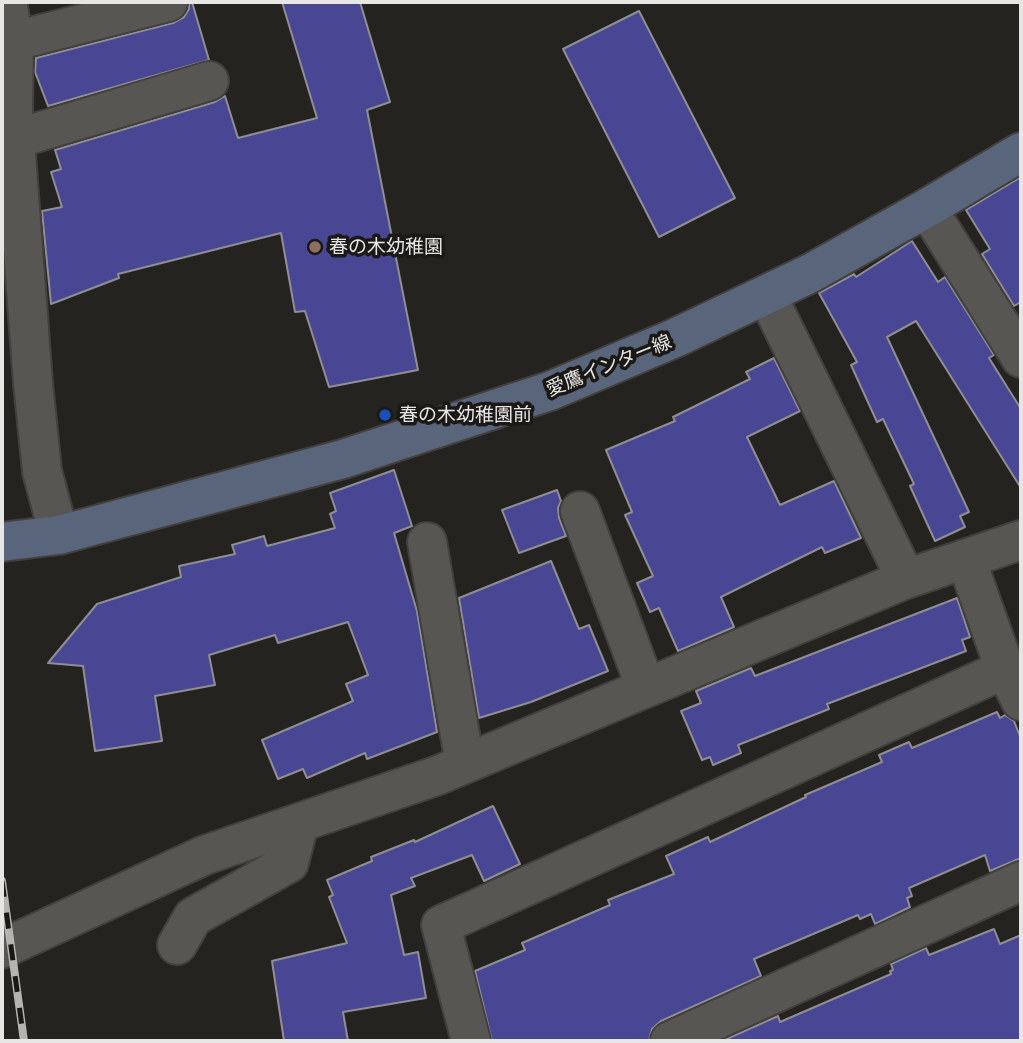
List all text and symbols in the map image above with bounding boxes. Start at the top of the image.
place label: 春の木幼稚園 [329,236,443,258]
marker: 春の木幼稚園 [307,239,323,255]
street label: 愛鷹インター線 [543,331,675,401]
place label: 春の木幼稚園前 [399,404,532,426]
marker: 春の木幼稚園前 [377,407,393,423]

